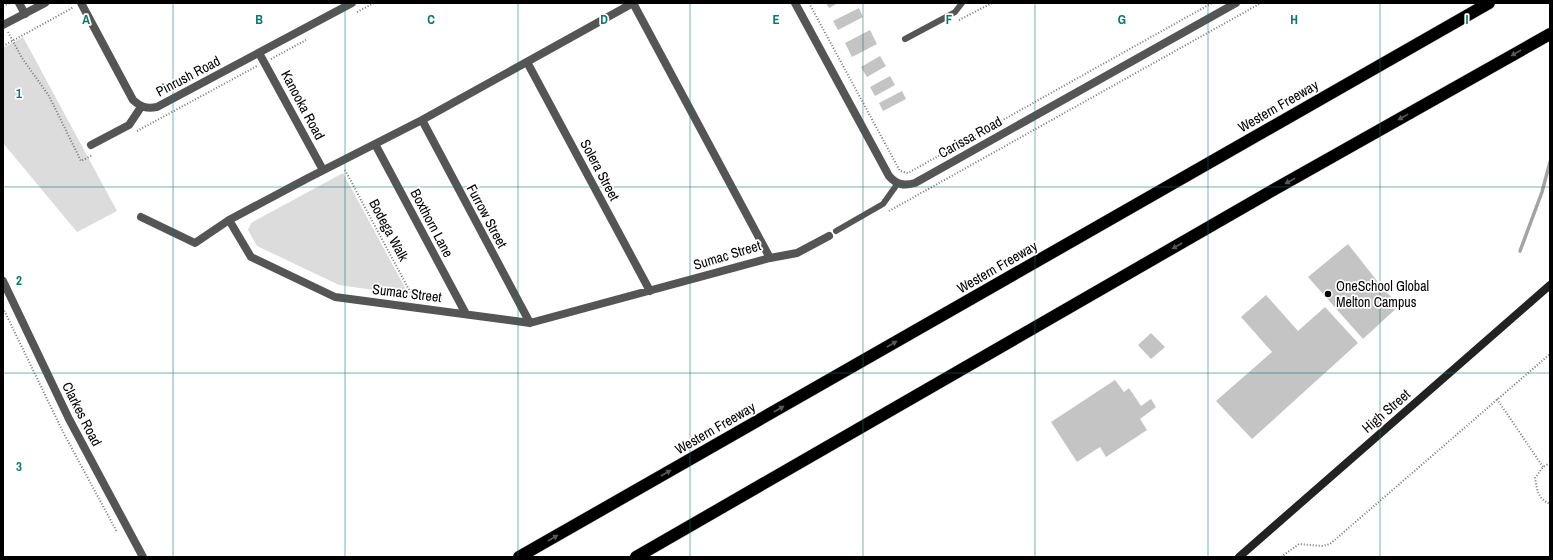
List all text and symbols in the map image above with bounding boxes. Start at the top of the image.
text: A [82,11,90,28]
text: B [255,11,263,28]
text: C [427,11,435,28]
text: D [600,11,608,28]
text: E [772,11,780,28]
text: F [946,11,953,28]
text: G [1118,11,1126,28]
text: H [1290,11,1298,28]
text: I [1466,11,1469,28]
one-way arrow [1510,49,1522,56]
street label: Pinrush Road [153,52,223,100]
street label: Kanooka Road [277,67,329,143]
street label: Western Freeway [1235,76,1322,136]
text: 1 [16,85,22,102]
street label: Carissa Road [935,112,1005,162]
one-way arrow [1397,114,1409,120]
street label: Solera Street [576,136,624,204]
one-way arrow [1284,177,1296,184]
street label: Furrow Street [463,181,511,251]
street label: Boxthorn Lane [407,186,457,260]
street label: Bodega Walk [365,196,413,264]
street label: Sumac Street [691,236,763,274]
street label: Western Freeway [954,237,1041,297]
one-way arrow [1171,242,1183,249]
text: 2 [16,272,22,289]
place label: OneSchool Global Melton Campus [1336,277,1429,311]
street label: Sumac Street [371,280,443,306]
marker: OneSchool Global Melton Campus [1323,289,1333,299]
one-way arrow [886,341,898,348]
street label: Clarkes Road [58,379,106,449]
street label: High Street [1358,385,1414,437]
street label: Western Freeway [672,398,759,458]
one-way arrow [773,405,785,412]
text: 3 [16,458,22,475]
one-way arrow [660,470,672,477]
one-way arrow [547,534,559,541]

